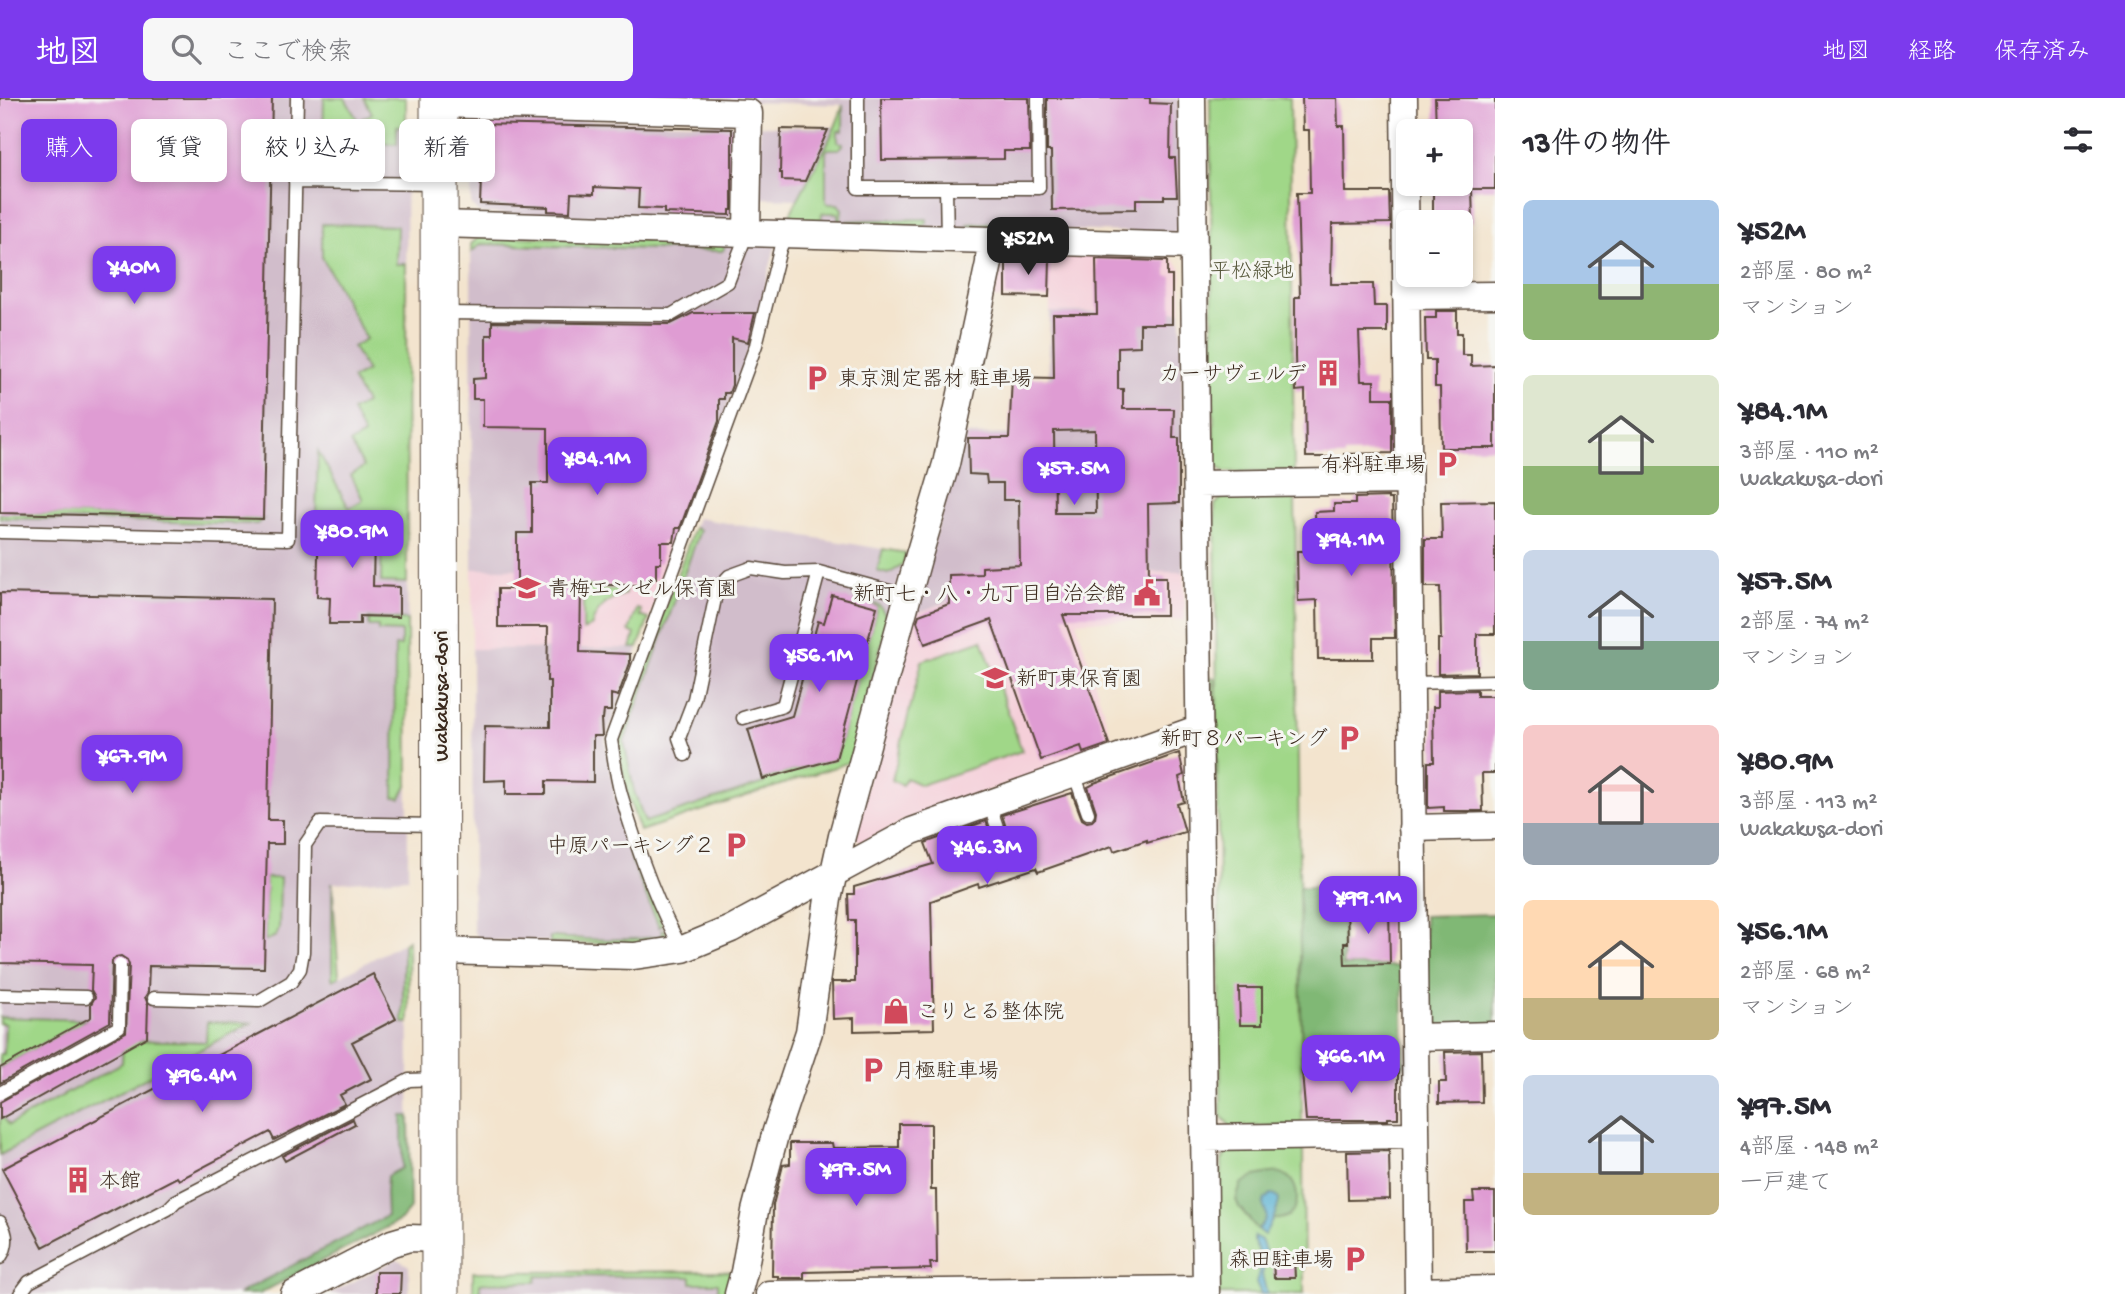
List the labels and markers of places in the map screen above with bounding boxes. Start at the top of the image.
pin: ¥52M [987,218,1069,277]
pin: ¥40M [93,246,175,306]
building icon: カーサヴェルデ [1313,358,1343,388]
parking icon: 東京測定器材 駐車場 [802,363,832,393]
place label: カーサヴェルデ [1159,363,1307,389]
place label: 東京測定器材 駐車場 [838,367,1032,394]
pin: ¥84.1M [540,438,654,497]
pin: ¥57.5M [1017,448,1131,507]
parking icon: 有料駐車場 [1432,449,1462,479]
place label: 有料駐車場 [1321,453,1426,480]
pin: ¥80.9M [295,510,409,570]
pin: ¥94.1M [1294,518,1408,578]
school or university icon: 青梅エンゼル保育園 [512,573,542,603]
place label: 青梅エンゼル保育園 [548,577,737,604]
public building icon: 新町七・八・九丁目自治会館 [1132,578,1162,608]
place label: 新町七・八・九丁目自治会館 [853,582,1126,609]
pin: ¥56.1M [762,634,876,694]
school or university icon: 新町東保育園 [980,663,1010,693]
place label: 新町東保育園 [1016,667,1142,694]
parking icon: 新町８パーキング [1334,723,1364,753]
place label: 新町８パーキング [1160,728,1328,754]
pin: ¥67.9M [75,736,189,795]
pin: ¥46.3M [930,826,1044,886]
parking icon: 中原パーキング２ [721,830,751,860]
place label: 中原パーキング２ [547,834,715,861]
pin: ¥99.1M [1311,876,1425,936]
shop icon: こりとる整体院 [881,996,911,1026]
place label: こりとる整体院 [917,1001,1064,1027]
pin: ¥66.1M [1294,1035,1408,1095]
pin: ¥96.4M [145,1054,259,1114]
parking icon: 月極駐車場 [858,1055,888,1085]
place label: 月極駐車場 [894,1059,999,1086]
pin: ¥97.5M [799,1148,913,1208]
building icon: 本館 [63,1165,93,1195]
place label: 本館 [99,1170,141,1196]
parking icon: 森田駐車場 [1340,1244,1370,1274]
place label: 森田駐車場 [1229,1248,1334,1275]

